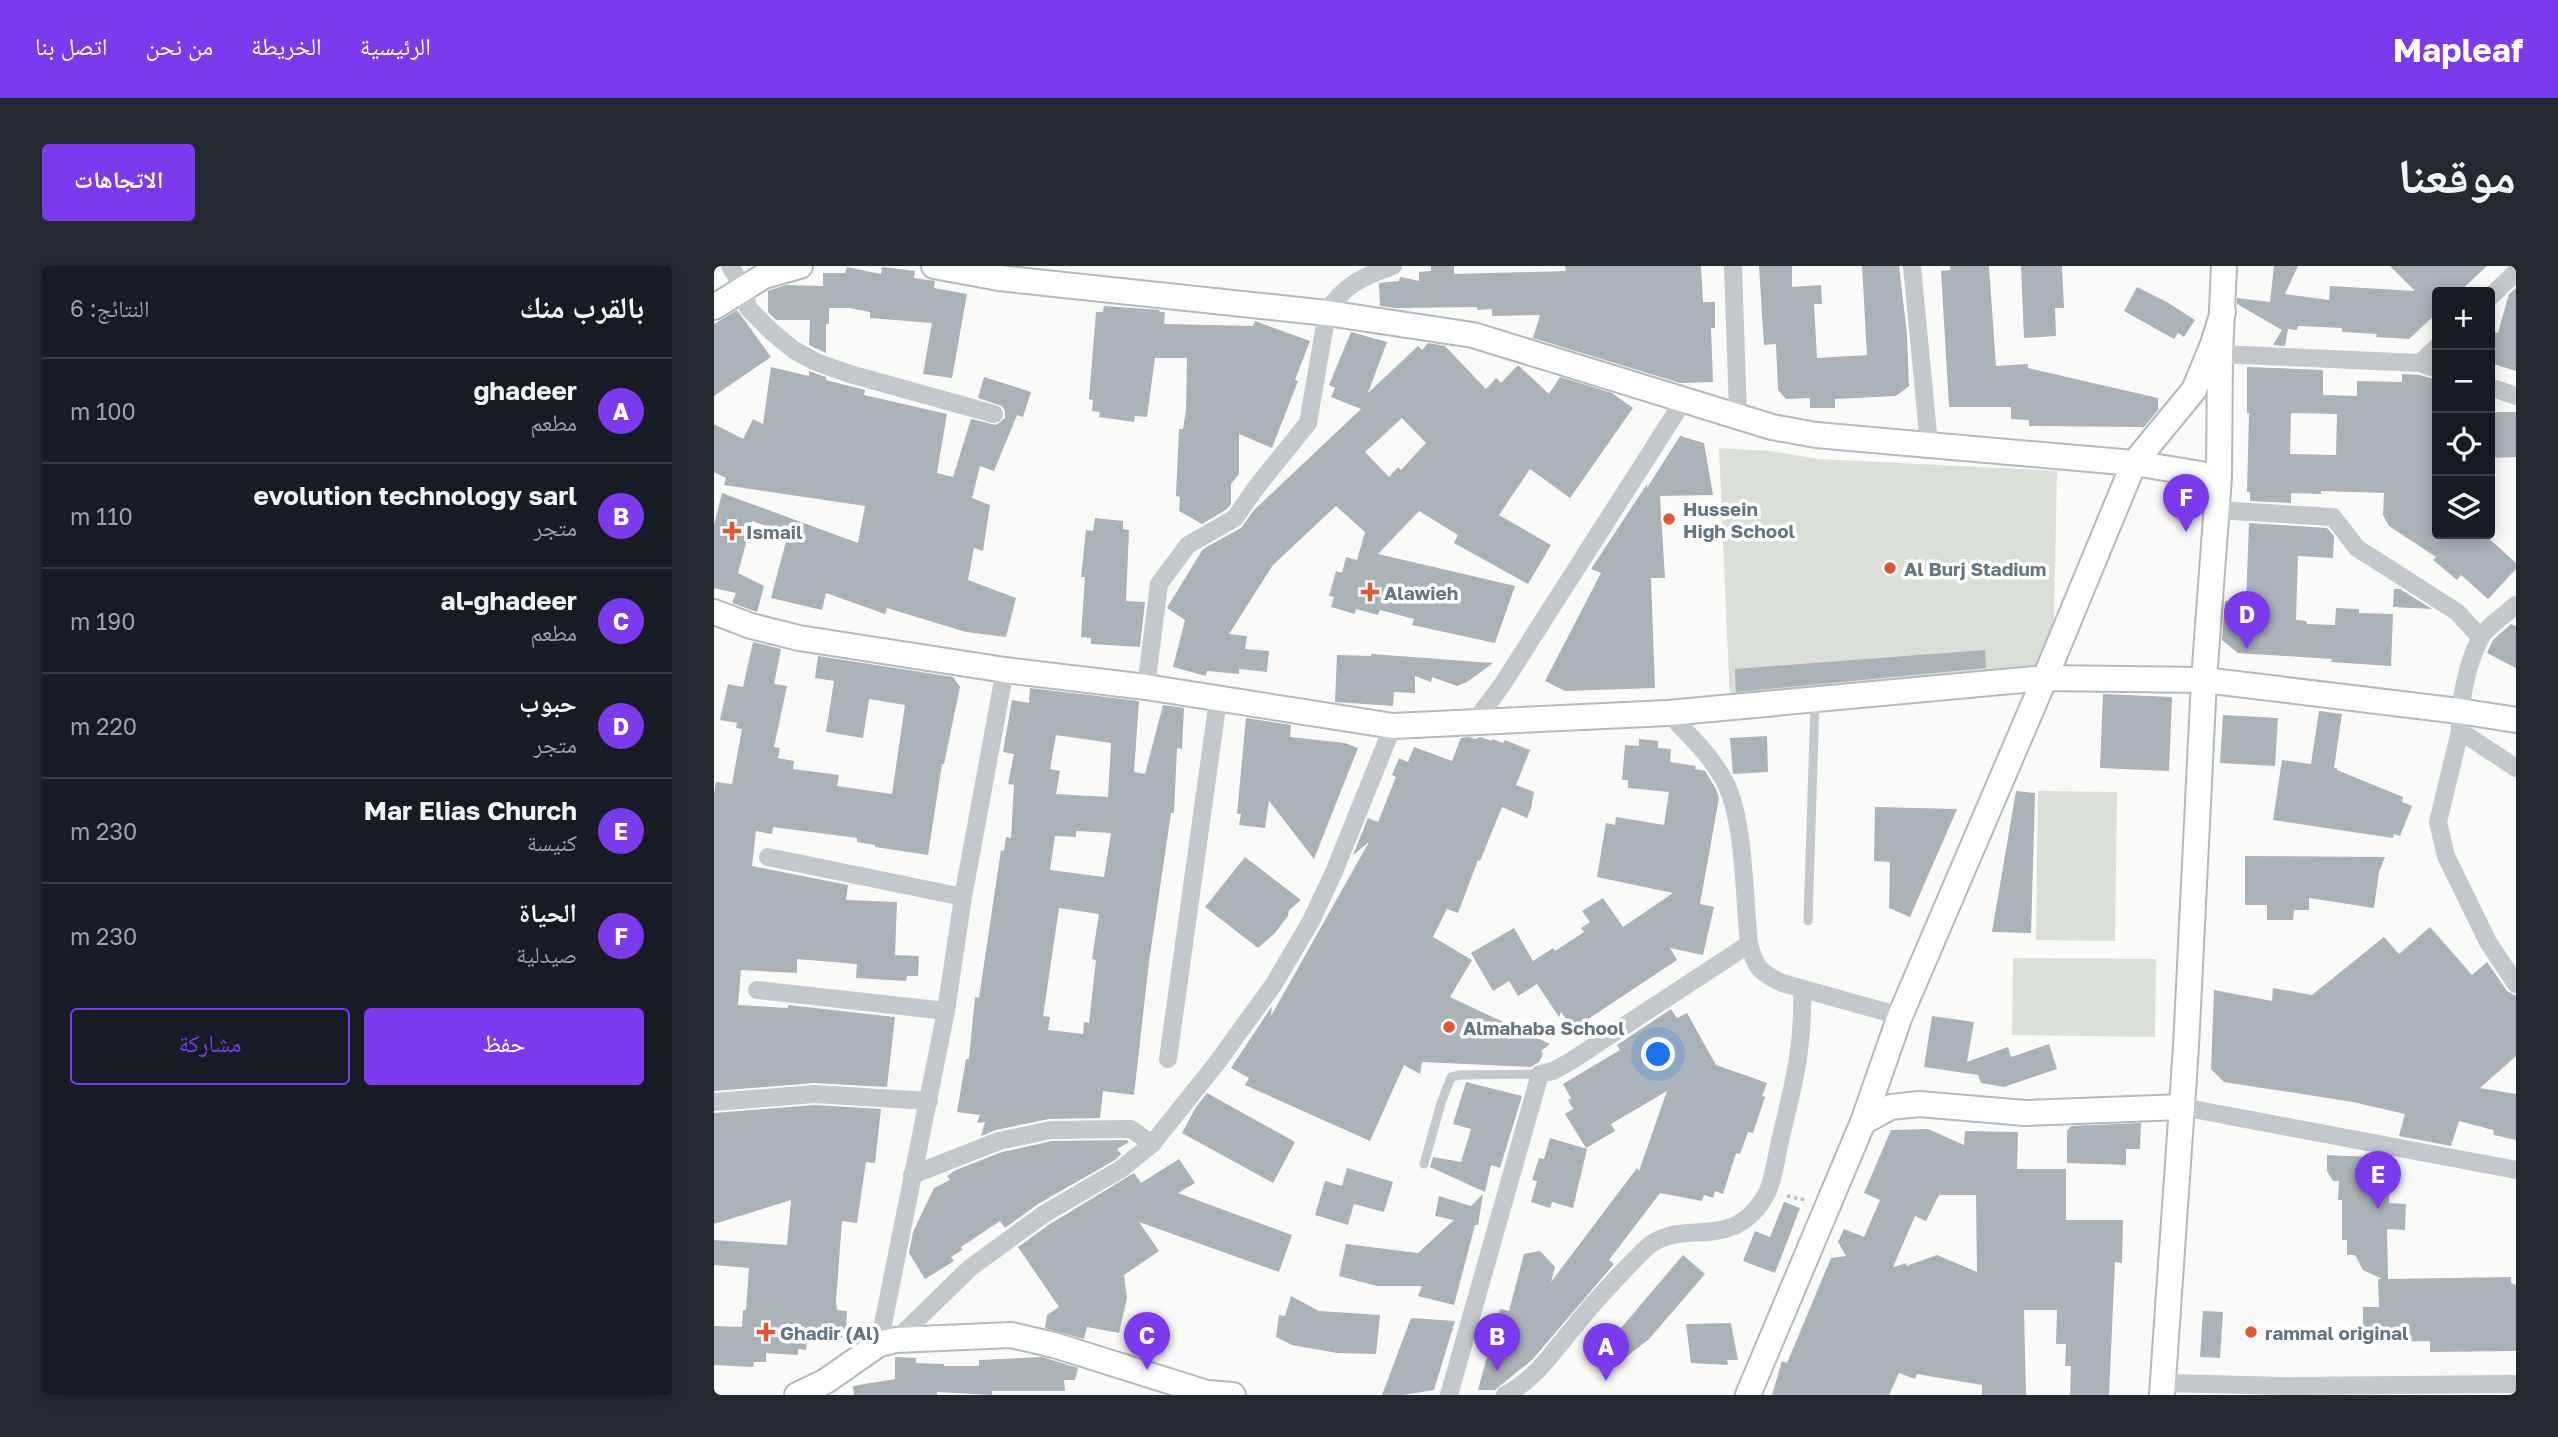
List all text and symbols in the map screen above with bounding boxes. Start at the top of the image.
text: Mapleaf [2393,30,2523,69]
text: اتصل بنا [35,31,107,60]
text: من نحن [145,31,213,60]
text: الخريطة [251,31,322,60]
text: الرئيسية [360,31,431,60]
button: الاتجاهات [42,144,195,221]
text: موقعنا [2398,145,2516,204]
map controls [2432,287,2495,539]
button: + [2432,287,2495,350]
text: بالقرب منك [519,289,644,325]
text: النتائج: 6 [70,294,149,322]
button: − [2432,350,2495,413]
text: ghadeer [473,375,577,406]
text: 100 m [70,397,136,425]
text: A [613,397,629,425]
text: مطعم [530,408,577,436]
button: locate [2432,413,2495,476]
pin: F [2163,474,2209,532]
button: layers [2432,476,2495,539]
text: evolution technology sarl [253,480,577,511]
place label: Hussein High School [1683,497,1795,542]
text: 110 m [70,502,133,530]
text: B [613,502,629,530]
marker: Hussein High School [1661,511,1677,527]
text: متجر [534,513,577,541]
place label: Ismail [746,520,802,543]
marker: Ismail [724,523,740,539]
place label: Al Burj Stadium [1904,557,2046,580]
marker: Al Burj Stadium [1882,560,1898,576]
place label: Alawieh [1384,581,1458,604]
marker: Alawieh [1362,584,1378,600]
text: al-ghadeer [441,585,577,616]
pin: D [2224,591,2270,649]
text: 190 m [70,607,135,635]
text: C [613,607,629,635]
text: مطعم [530,618,577,646]
text: حبوب [519,687,577,718]
text: 220 m [70,712,137,740]
text: D [613,712,629,740]
text: متجر [534,730,577,758]
text: Mar Elias Church [364,795,577,826]
text: 230 m [70,817,137,845]
text: E [614,817,628,845]
text: كنيسة [527,828,577,856]
text: الحياة [519,897,577,928]
text: 230 m [70,922,137,950]
text: F [614,922,628,950]
text: صيدلية [516,940,577,968]
button: مشاركة [70,1008,350,1085]
button: حفظ [364,1008,644,1085]
place label: Almahaba School [1463,1016,1625,1039]
marker: Almahaba School [1441,1019,1457,1035]
your location [1641,1037,1675,1071]
pin: E [2355,1151,2401,1209]
pin: C [1124,1312,1170,1370]
pin: B [1474,1313,1520,1371]
place label: Ghadir (Al) [780,1321,880,1344]
place label: rammal original [2265,1321,2408,1344]
pin: A [1583,1323,1629,1381]
marker: Ghadir (Al) [758,1324,774,1340]
marker: rammal original [2243,1324,2259,1340]

